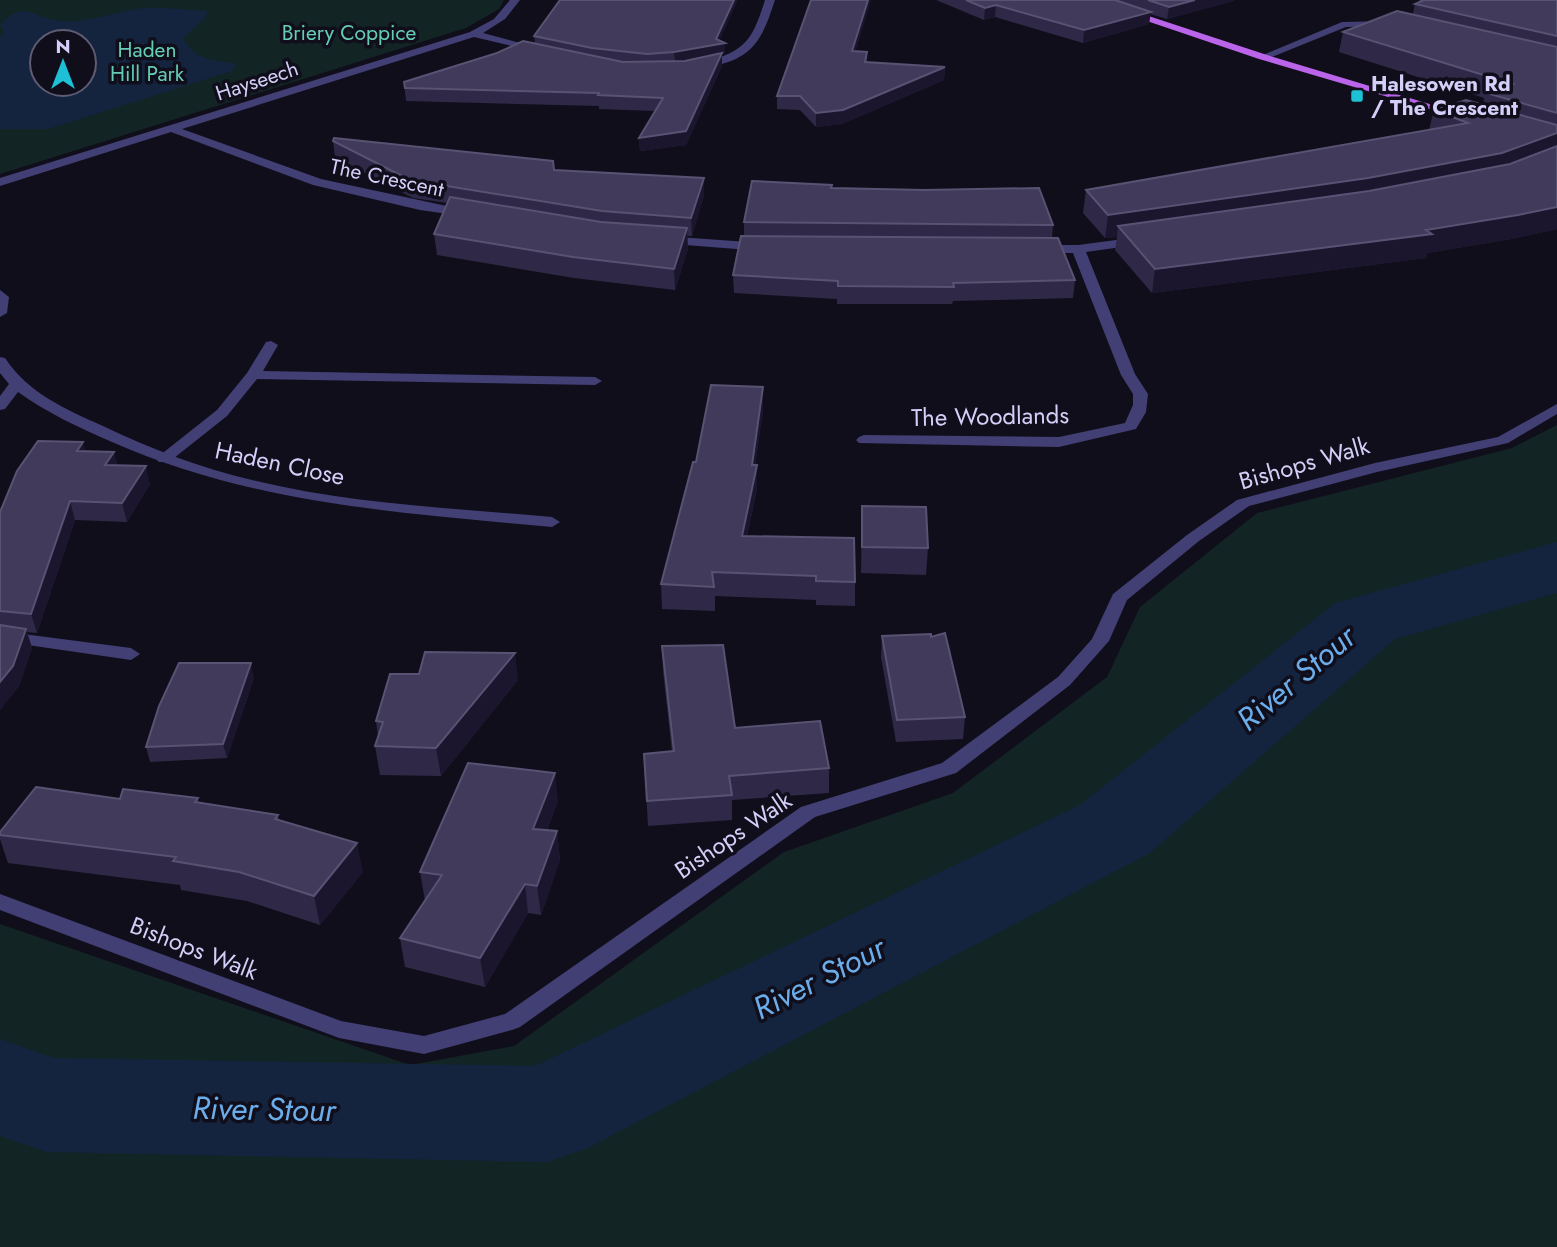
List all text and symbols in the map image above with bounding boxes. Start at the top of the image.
park label: Briery Coppice [282,18,417,48]
north arrow [28,28,98,98]
text: N [55,33,71,60]
park label: Haden Hill Park [110,35,185,89]
street label: Hayseech [212,54,302,108]
place label: Halesowen Rd / The Crescent [1371,69,1518,123]
marker: Halesowen Rd / The Crescent [1349,88,1365,104]
street label: The Crescent [327,151,447,205]
street label: The Woodlands [911,397,1069,435]
street label: Bishops Walk [1235,428,1374,498]
street label: Haden Close [212,432,348,494]
water label: River Stour [1226,613,1367,742]
street label: Bishops Walk [667,783,799,887]
street label: Bishops Walk [125,908,263,989]
water label: River Stour [745,924,895,1031]
water label: River Stour [192,1085,338,1133]

